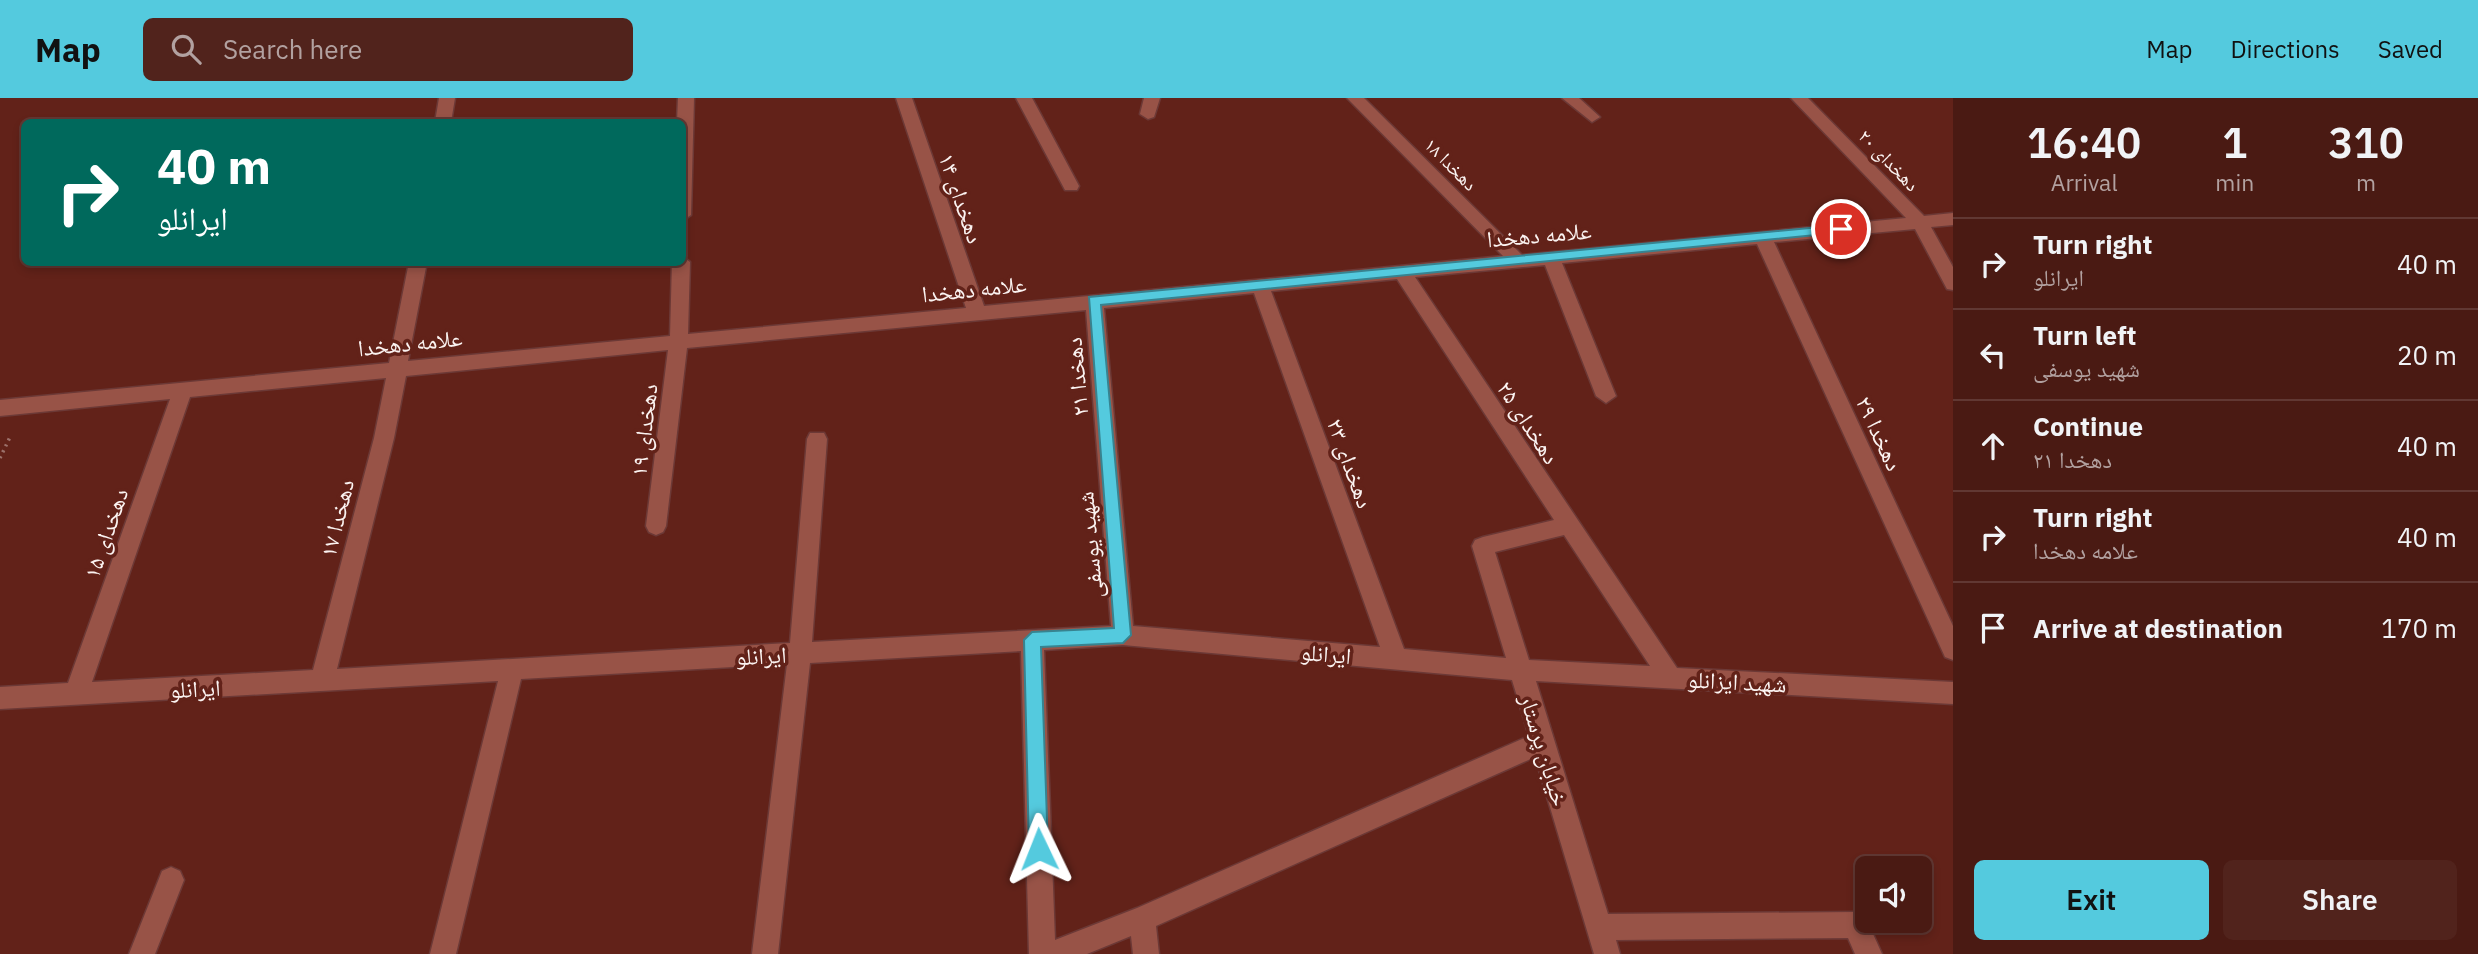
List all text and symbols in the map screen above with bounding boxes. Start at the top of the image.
search box [143,18,633,81]
text: Map [35,28,101,71]
icon: search [167,30,205,68]
text: Search here [223,32,362,66]
text: Map [2146,33,2192,65]
text: Directions [2230,33,2340,65]
text: Saved [2378,33,2443,65]
text: 16:40 [2027,115,2141,170]
text: 1 [2222,115,2247,170]
text: 310 [2328,115,2404,170]
street label: دهخدای ۲۰ [1854,124,1924,196]
street label: دهخدا ۱۸ [1419,132,1483,196]
text: 40 m [157,134,271,197]
icon: right [42,147,133,238]
street label: دهخدای ۱۴ [933,149,991,247]
text: Arrival [2051,167,2118,197]
text: min [2215,167,2254,197]
text: m [2356,167,2376,197]
text: ایرانلو [157,197,228,239]
pin [1811,199,1871,259]
icon: arrive [1822,210,1860,248]
street label: علامه دهخدا [1485,214,1593,254]
text: Turn right [2033,227,2152,261]
icon: right [1974,245,2012,283]
text: 40 m [2397,247,2457,281]
text: ایرانلو [2033,262,2084,292]
street label: علامه دهخدا [920,268,1028,308]
text: Turn left [2033,318,2136,352]
street label: علامه دهخدا [356,322,464,362]
street label: دهخدا ۲۱ [1058,336,1094,418]
icon: left [1974,336,2012,374]
text: 20 m [2397,338,2457,372]
text: شهید یوسفی [2033,353,2140,383]
street label: دهخدای ۲۵ [1491,375,1567,469]
street label: دهخدای ۱۹ [622,382,664,478]
street label: دهخدا ۲۹ [1850,391,1910,475]
text: Continue [2033,409,2143,443]
street label: دهخدای ۲۳ [1321,414,1381,512]
icon: ahead [1974,427,2012,465]
text: 40 m [2397,429,2457,463]
text: دهخدا ۲۱ [2033,444,2112,474]
street label: دهخدا ۱۷ [312,476,360,560]
street label: دهخدای ۱۵ [76,484,134,582]
street label: شهید یوسفی [1069,490,1109,600]
text: Turn right [2033,500,2152,534]
icon: right [1974,518,2012,556]
text: 40 m [2397,520,2457,554]
text: علامه دهخدا [2033,535,2138,565]
icon: arrive [1974,609,2012,647]
text: Arrive at destination [2033,611,2283,645]
text: 170 m [2381,611,2457,645]
street label: ایرانلو [1299,636,1353,670]
street label: ایرانلو [735,639,787,671]
street label: شهید ایزانلو [1687,663,1787,699]
street label: ایرانلو [169,672,221,704]
street label: خیابان پرستار [1513,690,1576,809]
position arrow [1002,812,1076,886]
map controls [1855,856,1932,933]
button: sound [1855,856,1932,933]
button: Exit [1974,860,2209,940]
button: Share [2223,860,2457,940]

